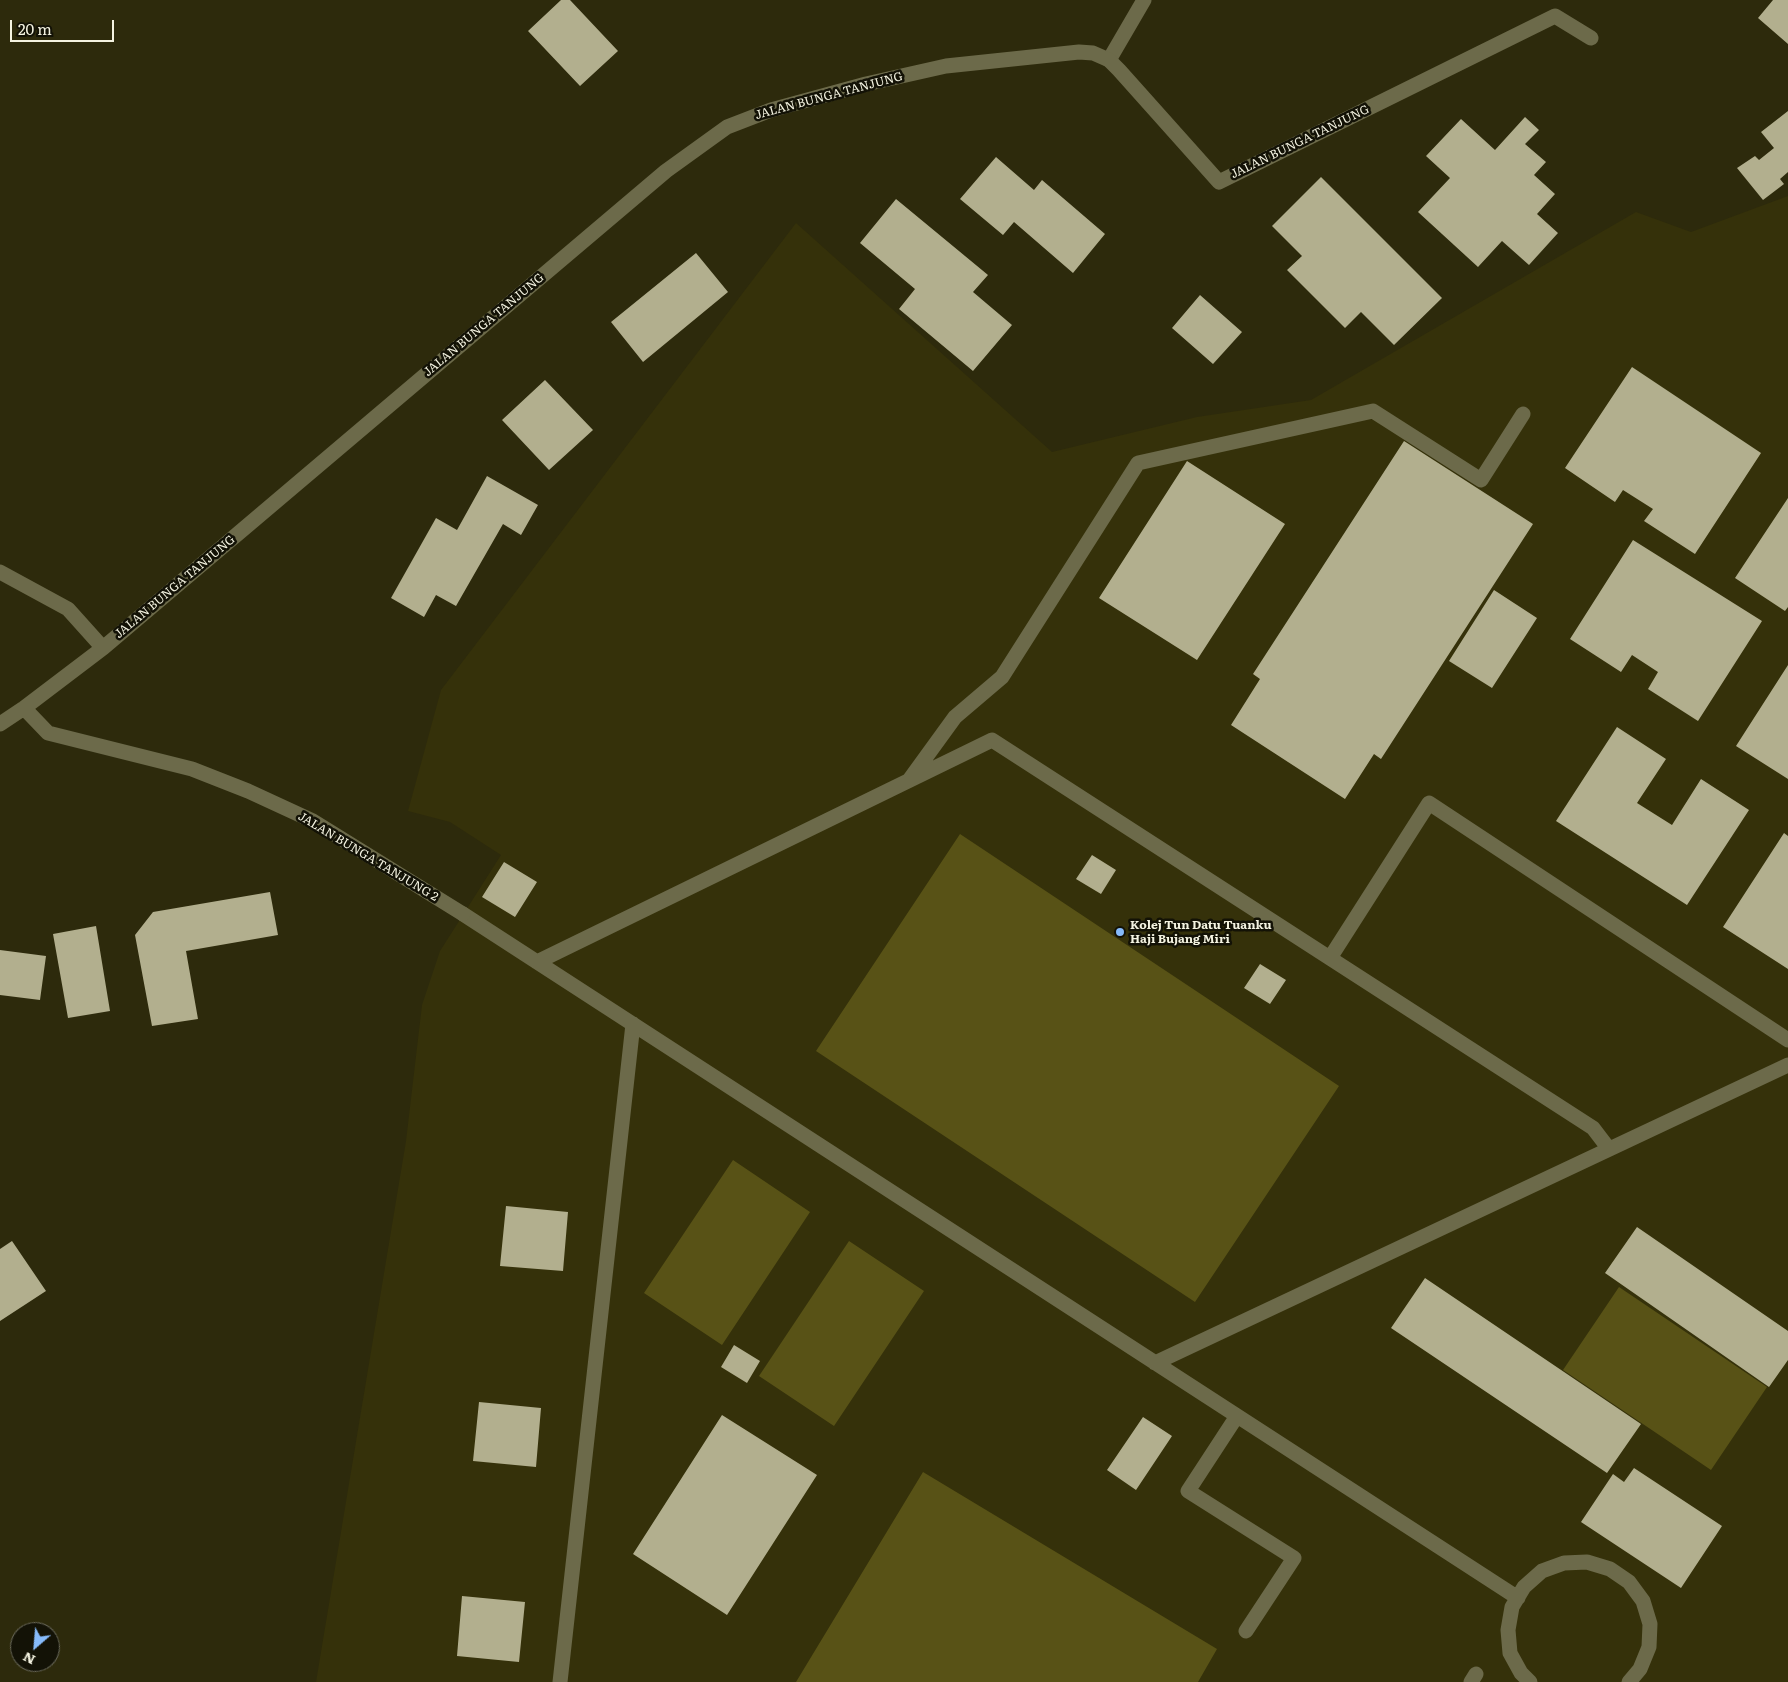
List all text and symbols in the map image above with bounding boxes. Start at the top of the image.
scale bar [12,10,116,42]
text: 20 m [18,17,52,40]
street label: JALAN BUNGA TANJUNG [753,69,905,123]
street label: JALAN BUNGA TANJUNG [1228,102,1372,182]
street label: JALAN BUNGA TANJUNG [421,270,547,380]
street label: JALAN BUNGA TANJUNG [112,532,238,642]
street label: JALAN BUNGA TANJUNG 2 [295,809,441,905]
place label: Kolej Tun Datu Tuanku Haji Bujang Miri [1130,918,1272,946]
marker: Kolej Tun Datu Tuanku Haji Bujang Miri [1114,926,1126,938]
north arrow [10,1622,60,1672]
text: N [19,1648,38,1671]

